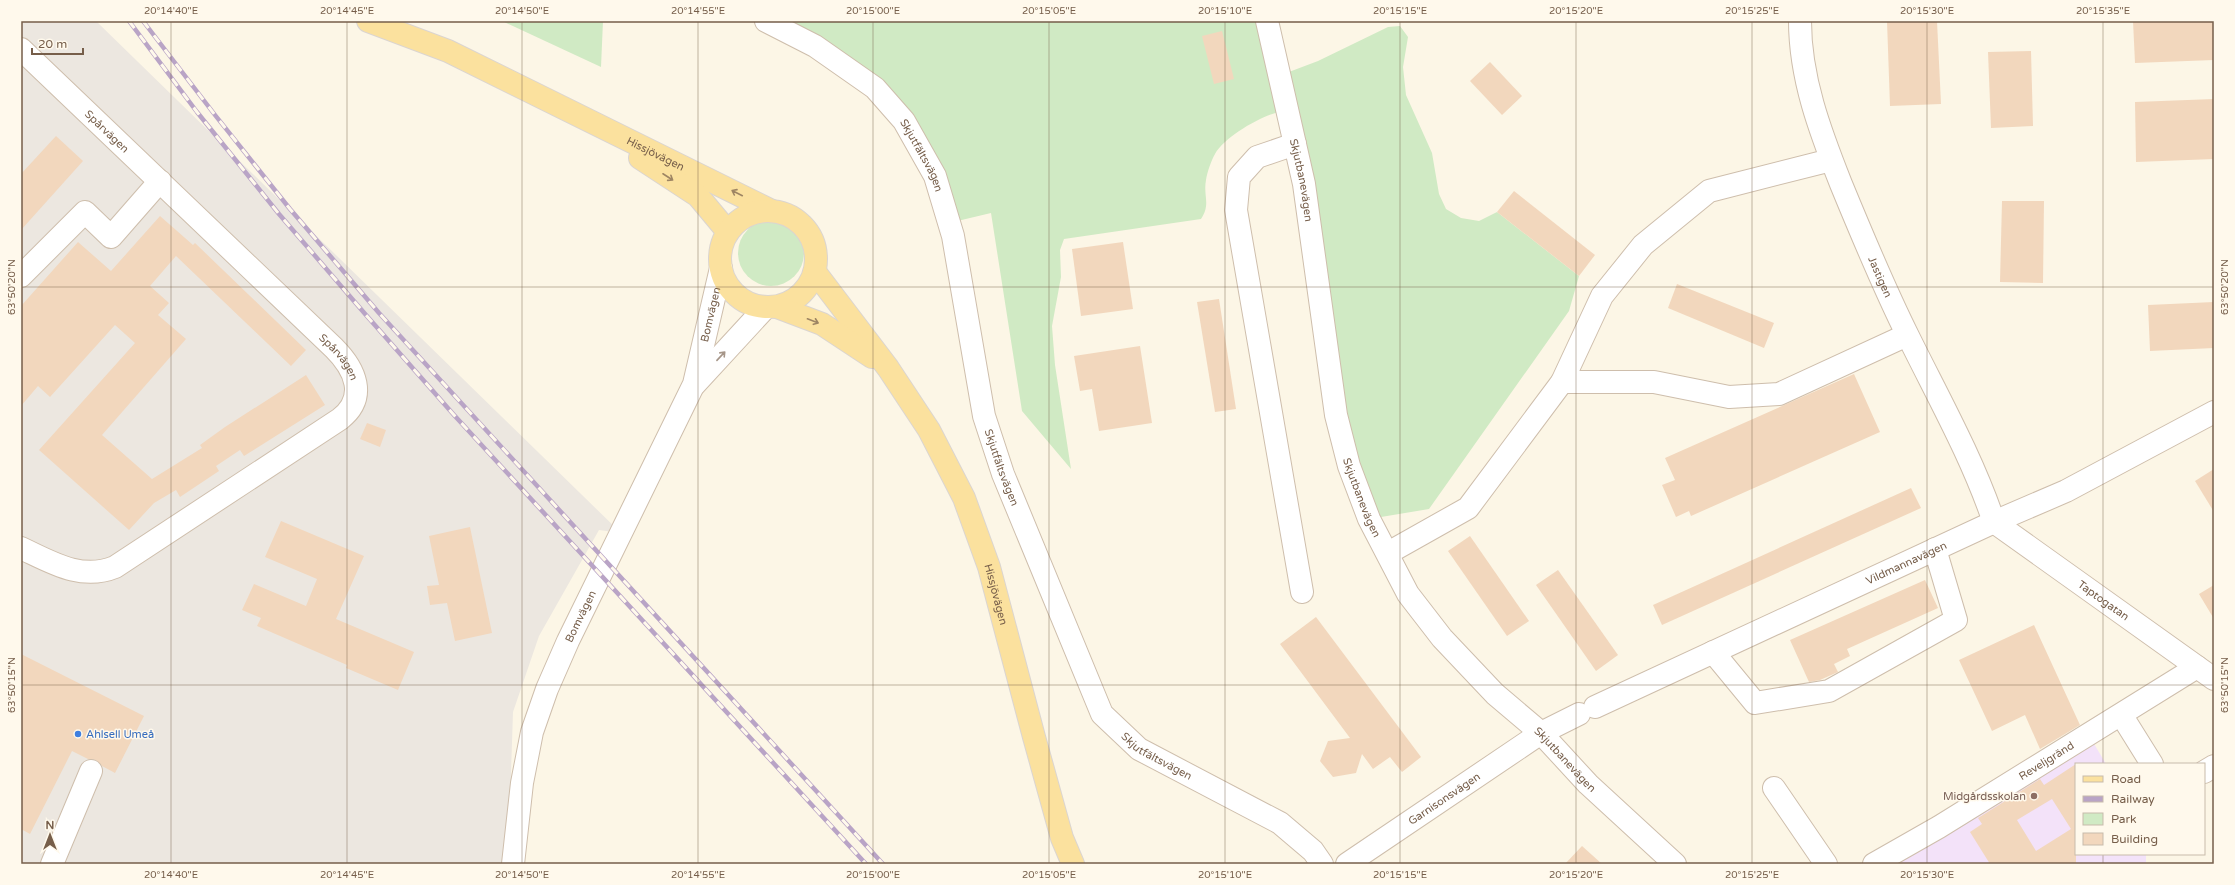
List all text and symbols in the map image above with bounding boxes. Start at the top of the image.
text: 20°14'40"E [144,5,198,17]
text: 20°14'45"E [320,5,374,17]
text: 20°14'50"E [495,5,549,17]
text: 20°14'55"E [671,5,725,17]
text: 20°15'00"E [846,5,900,17]
text: 20°15'05"E [1022,5,1076,17]
text: 20°15'10"E [1198,5,1252,17]
text: 20°15'15"E [1373,5,1427,17]
text: 20°15'20"E [1549,5,1603,17]
text: 20°15'25"E [1725,5,1779,17]
text: 20°15'30"E [1900,5,1954,17]
text: 20°15'35"E [2076,5,2130,17]
scale bar [32,30,83,56]
text: 20 m [38,37,67,51]
street label: Spårvägen [82,108,131,156]
street label: Skjutfältsvägen [897,117,945,193]
street label: Hissjövägen [624,134,686,174]
street label: Skjutbanevägen [1287,138,1315,223]
one-way arrow [662,173,674,181]
one-way arrow [731,189,743,197]
street label: Jastigen [1865,255,1895,300]
text: 63°50'20"N [6,259,18,315]
text: 63°50'20"N [2219,259,2231,315]
street label: Bomvägen [698,286,723,343]
one-way arrow [807,317,819,325]
street label: Spårvägen [316,331,360,382]
one-way arrow [716,351,725,361]
street label: Skjutfältsvägen [982,427,1021,508]
street label: Skjutbanevägen [1340,457,1383,540]
street label: Vildmannavägen [1864,539,1949,587]
street label: Hissjövägen [981,562,1010,626]
street label: Taptogatan [2075,578,2131,623]
street label: Bomvägen [562,588,599,644]
text: 63°50'15"N [6,657,18,713]
text: 63°50'15"N [2219,657,2231,713]
street label: Skjutbanevägen [1532,724,1598,795]
place label: Ahlsell Umeå [86,728,154,741]
marker: Ahlsell Umeå [73,729,83,739]
street label: Skjutfältsvägen [1119,730,1194,783]
street label: Reveljgränd [2017,739,2077,783]
legend [2075,763,2205,855]
street label: Garnisonsvägen [1406,770,1483,828]
text: Road [2111,772,2141,786]
place label: Midgårdsskolan [1943,790,2026,803]
marker: Midgårdsskolan [2029,791,2039,801]
text: Railway [2111,792,2155,806]
text: Park [2111,812,2137,826]
north arrow [30,815,70,855]
text: N [46,819,54,832]
text: Building [2111,832,2158,846]
text: 20°14'40"E [144,869,198,881]
text: 20°14'45"E [320,869,374,881]
text: 20°14'50"E [495,869,549,881]
text: 20°14'55"E [671,869,725,881]
text: 20°15'00"E [846,869,900,881]
text: 20°15'05"E [1022,869,1076,881]
text: 20°15'10"E [1198,869,1252,881]
text: 20°15'15"E [1373,869,1427,881]
text: 20°15'20"E [1549,869,1603,881]
text: 20°15'25"E [1725,869,1779,881]
text: 20°15'30"E [1900,869,1954,881]

